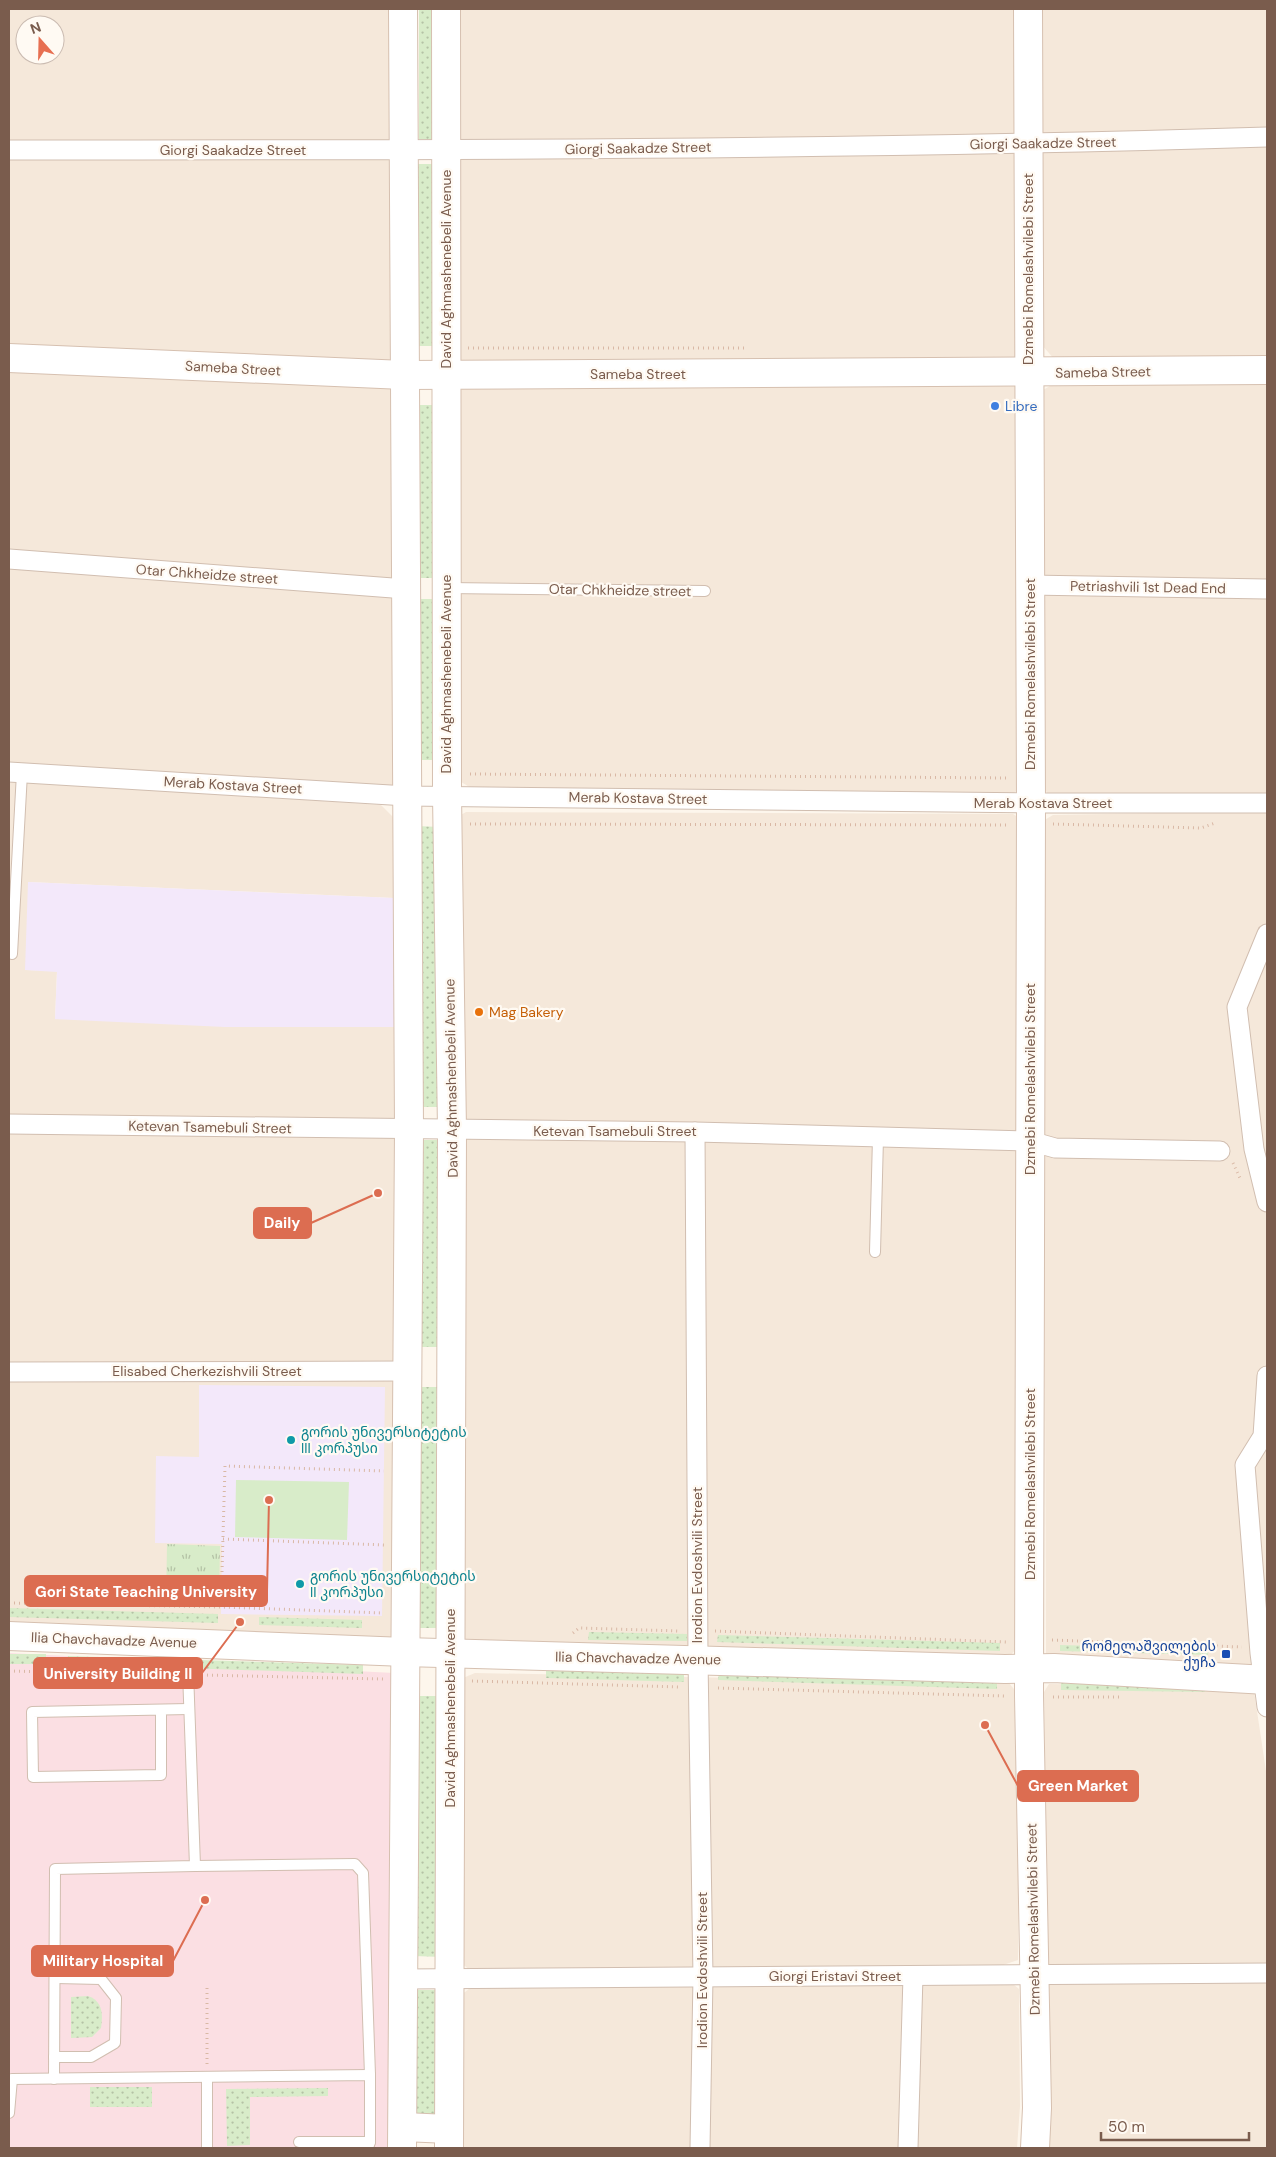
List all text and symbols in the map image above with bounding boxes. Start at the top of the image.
north arrow [15,15,65,65]
text: N [28,18,43,38]
street label: Giorgi Saakadze Street [970,133,1116,153]
street label: Giorgi Saakadze Street [565,138,711,158]
street label: Giorgi Saakadze Street [160,141,306,159]
street label: David Aghmashenebeli Avenue [437,169,455,368]
street label: Dzmebi Romelashvilebi Street [1019,173,1037,365]
street label: Sameba Street [185,357,281,379]
street label: Sameba Street [1055,362,1151,382]
street label: Sameba Street [590,365,686,383]
place label: Libre [1005,397,1037,415]
marker: Libre [989,400,1001,412]
street label: Otar Chkheidze street [135,560,279,588]
street label: David Aghmashenebeli Avenue [437,574,455,773]
street label: Petriashvili 1st Dead End [1070,577,1226,597]
street label: Dzmebi Romelashvilebi Street [1021,578,1039,770]
street label: Otar Chkheidze street [549,580,691,600]
street label: Merab Kostava Street [163,772,303,798]
street label: Merab Kostava Street [569,788,707,808]
street label: Merab Kostava Street [974,794,1112,812]
street label: David Aghmashenebeli Avenue [440,978,462,1178]
street label: Dzmebi Romelashvilebi Street [1021,983,1039,1175]
place label: Mag Bakery [489,1003,564,1021]
marker: Mag Bakery [473,1006,485,1018]
street label: Ketevan Tsamebuli Street [128,1117,292,1137]
street label: Ketevan Tsamebuli Street [533,1122,697,1140]
callout: Daily [254,1208,311,1238]
text: Daily [264,1213,300,1233]
street label: Elisabed Cherkezishvili Street [112,1362,302,1380]
street label: Dzmebi Romelashvilebi Street [1021,1388,1039,1580]
place label: გორის უნივერსიტეტის III კორპუსი [301,1423,467,1457]
marker: გორის უნივერსიტეტის III კორპუსი [285,1434,297,1446]
street label: Irodion Evdoshvili Street [688,1487,706,1643]
place label: გორის უნივერსიტეტის II კორპუსი [310,1567,476,1601]
callout: Gori State Teaching University [25,1576,267,1606]
marker: გორის უნივერსიტეტის II კორპუსი [294,1578,306,1590]
text: Gori State Teaching University [35,1582,257,1602]
street label: David Aghmashenebeli Avenue [441,1608,459,1807]
street label: Ilia Chavchavadze Avenue [31,1628,197,1652]
place label: რომელაშვილების ქუჩა [1082,1637,1216,1671]
street label: Ilia Chavchavadze Avenue [555,1648,721,1668]
marker: რომელაშვილების ქუჩა [1220,1648,1232,1660]
callout: University Building II [34,1658,202,1688]
text: University Building II [44,1664,192,1684]
callout: Green Market [1018,1771,1138,1801]
text: Green Market [1028,1776,1128,1796]
street label: Dzmebi Romelashvilebi Street [1022,1823,1044,2015]
street label: Irodion Evdoshvili Street [693,1892,711,2048]
callout: Military Hospital [32,1946,173,1976]
text: Military Hospital [43,1951,163,1971]
street label: Giorgi Eristavi Street [769,1967,901,1985]
scale bar [1101,2110,1248,2142]
text: 50 m [1108,2117,1145,2137]

